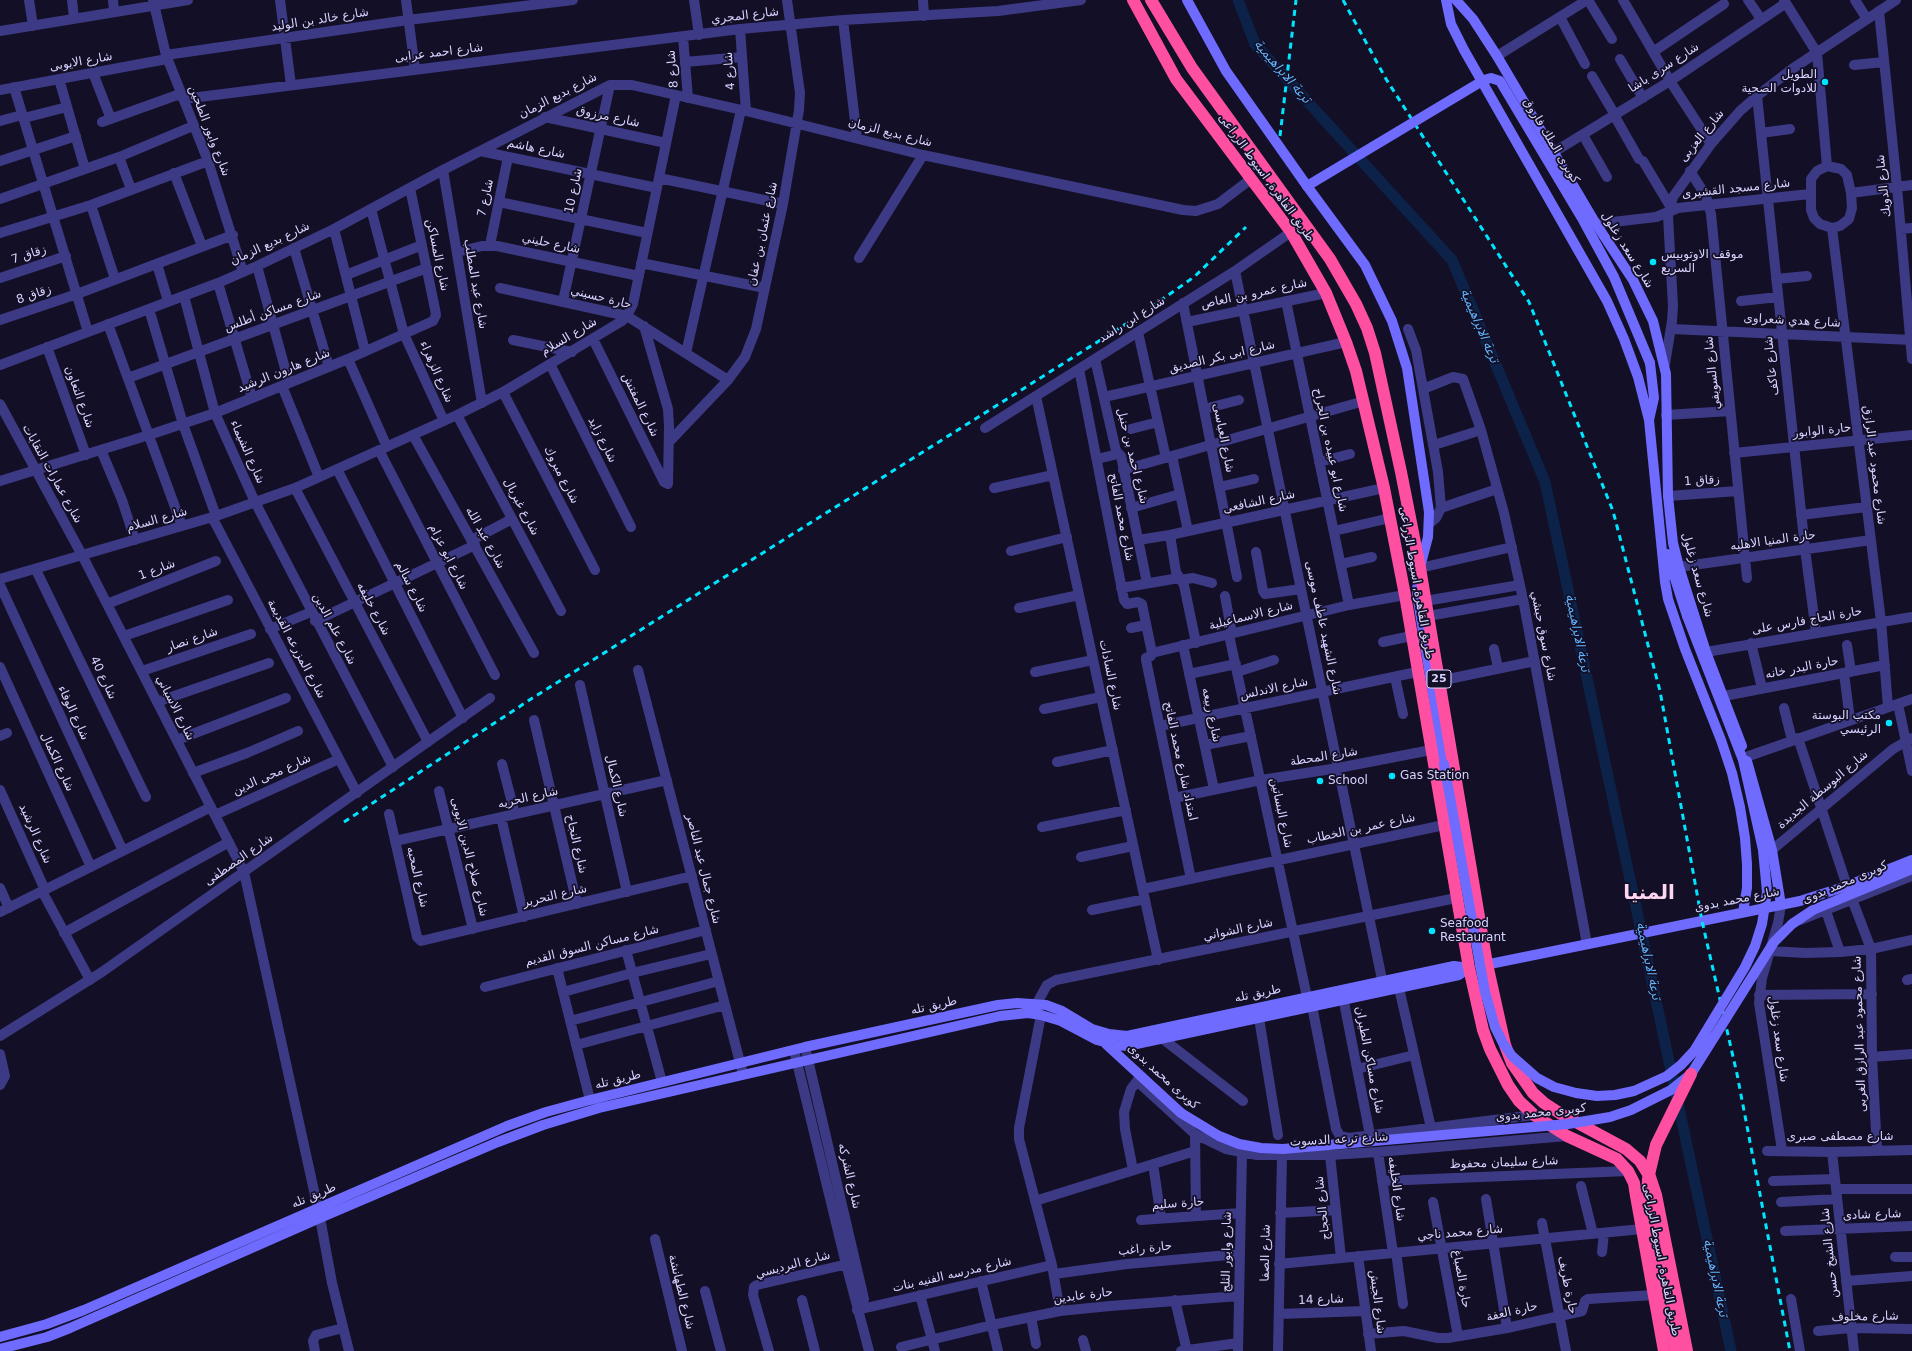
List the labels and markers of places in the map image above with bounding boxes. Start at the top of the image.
place label: الطويل للادوات الصحية [1741,68,1817,96]
marker: الطويل للادوات الصحية [1820,77,1830,87]
place label: موقف الاوتوبيس السريع [1661,248,1743,276]
marker: موقف الاوتوبيس السريع [1648,257,1658,267]
place label: مكتب البوستة الرئيسي [1812,709,1881,737]
marker: مكتب البوستة الرئيسي [1884,718,1894,728]
place label: Gas Station [1400,769,1469,783]
marker: Gas Station [1387,771,1397,781]
place label: School [1328,774,1368,788]
marker: School [1315,776,1325,786]
place label: Seafood Restaurant [1440,917,1506,945]
marker: Seafood Restaurant [1427,926,1437,936]

